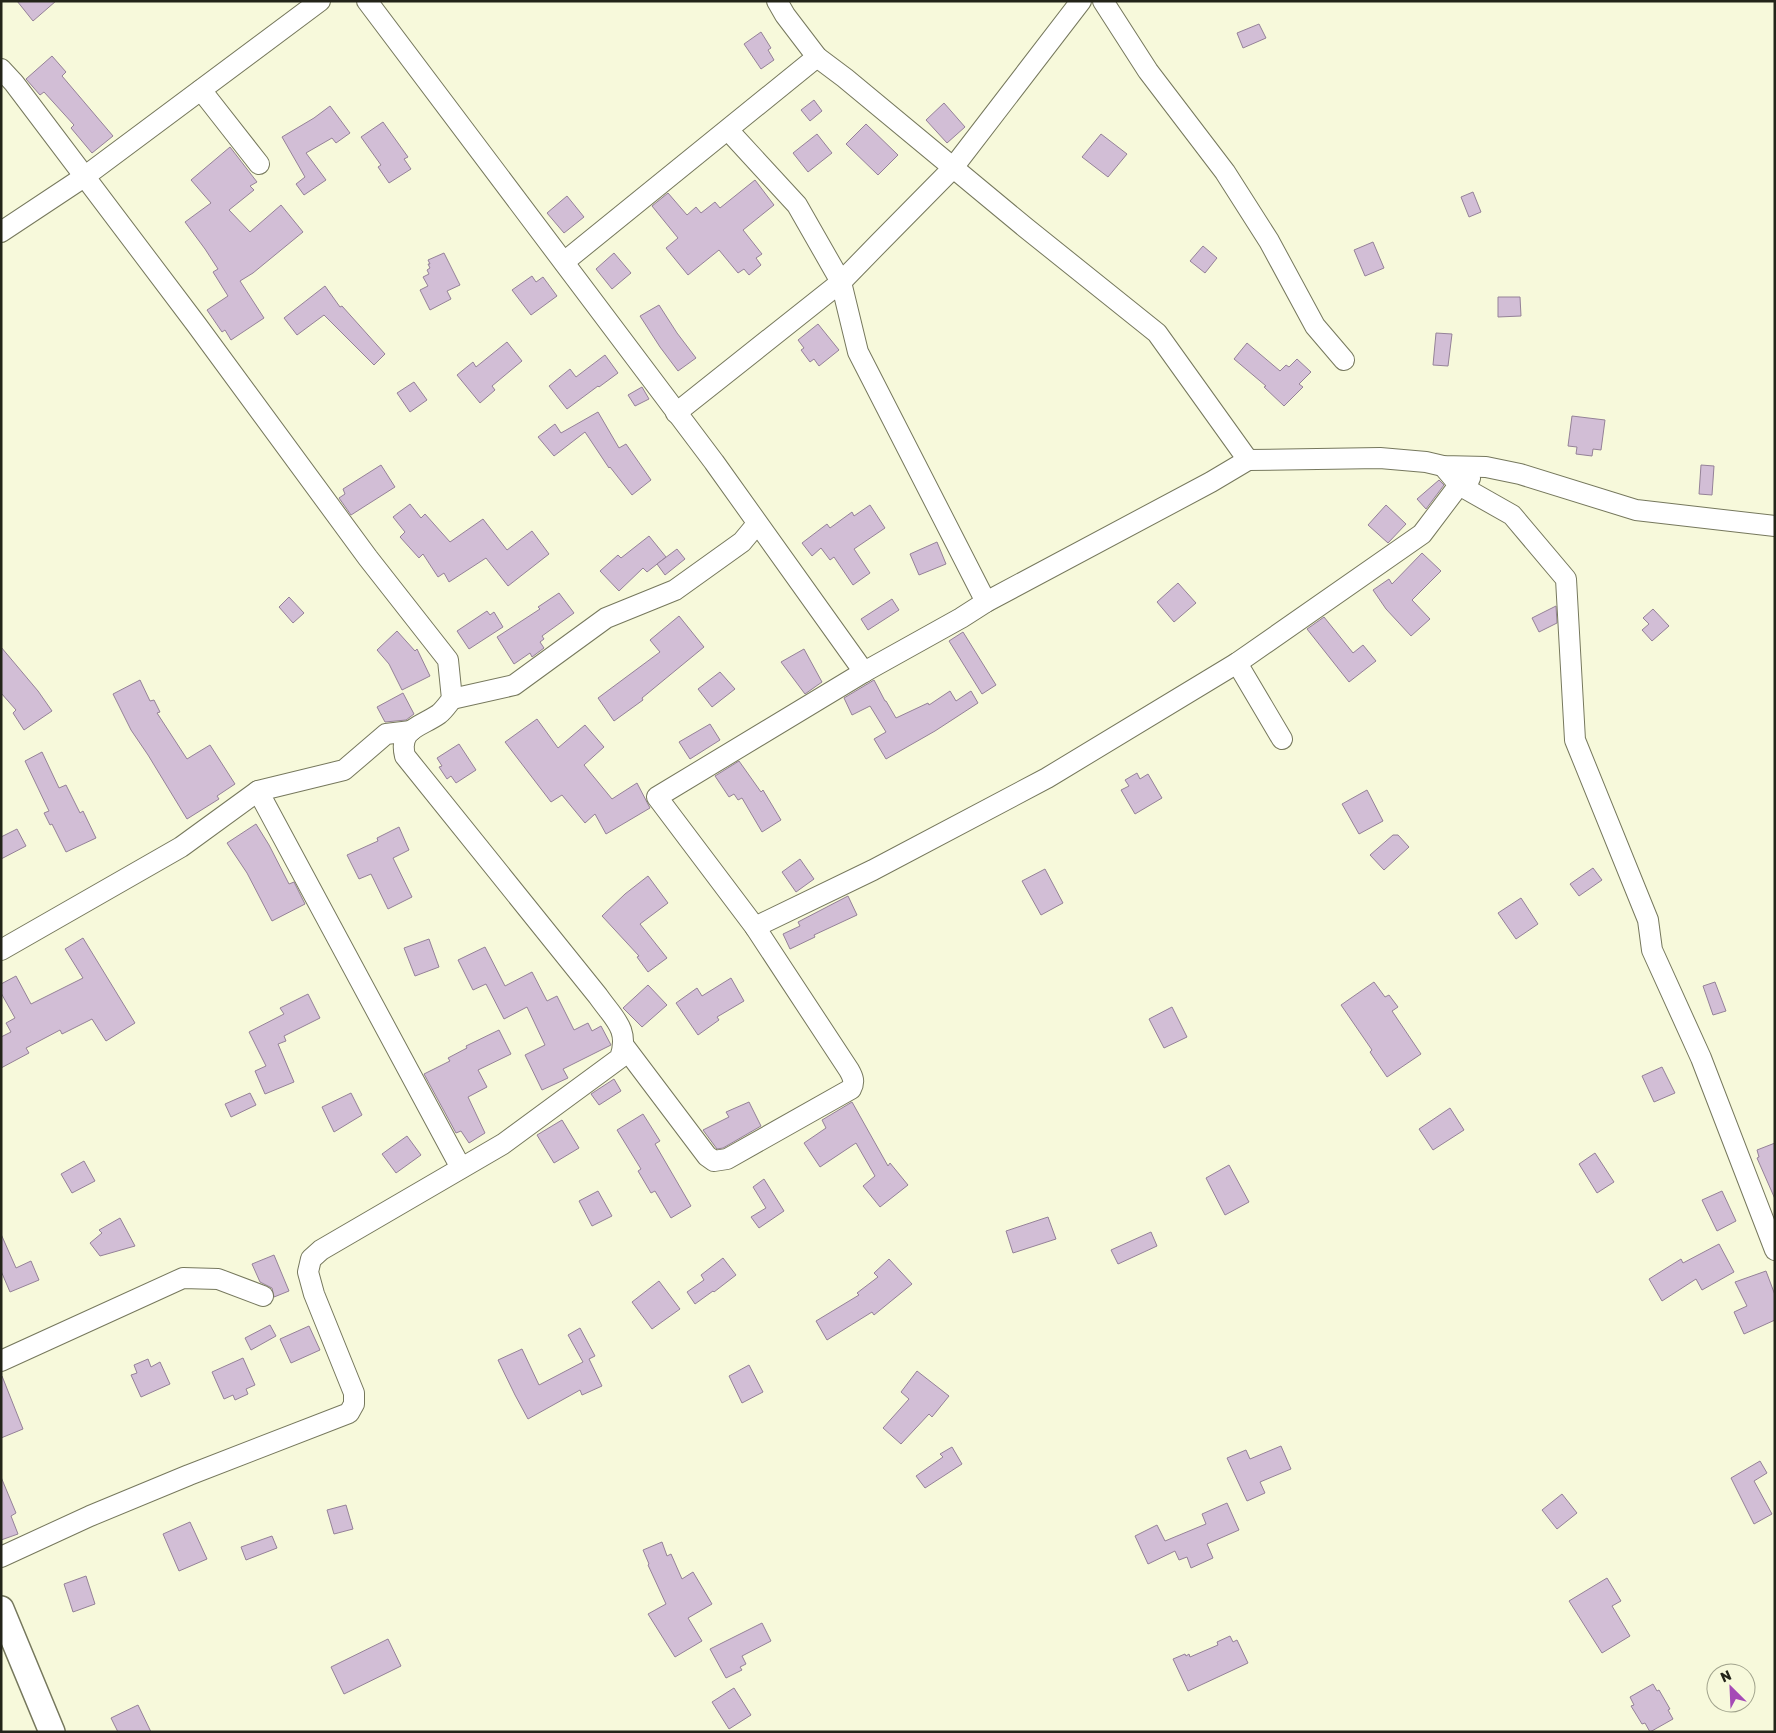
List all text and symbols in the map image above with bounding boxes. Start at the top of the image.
north arrow [1706,1663,1756,1713]
text: N [1718,1667,1734,1686]

